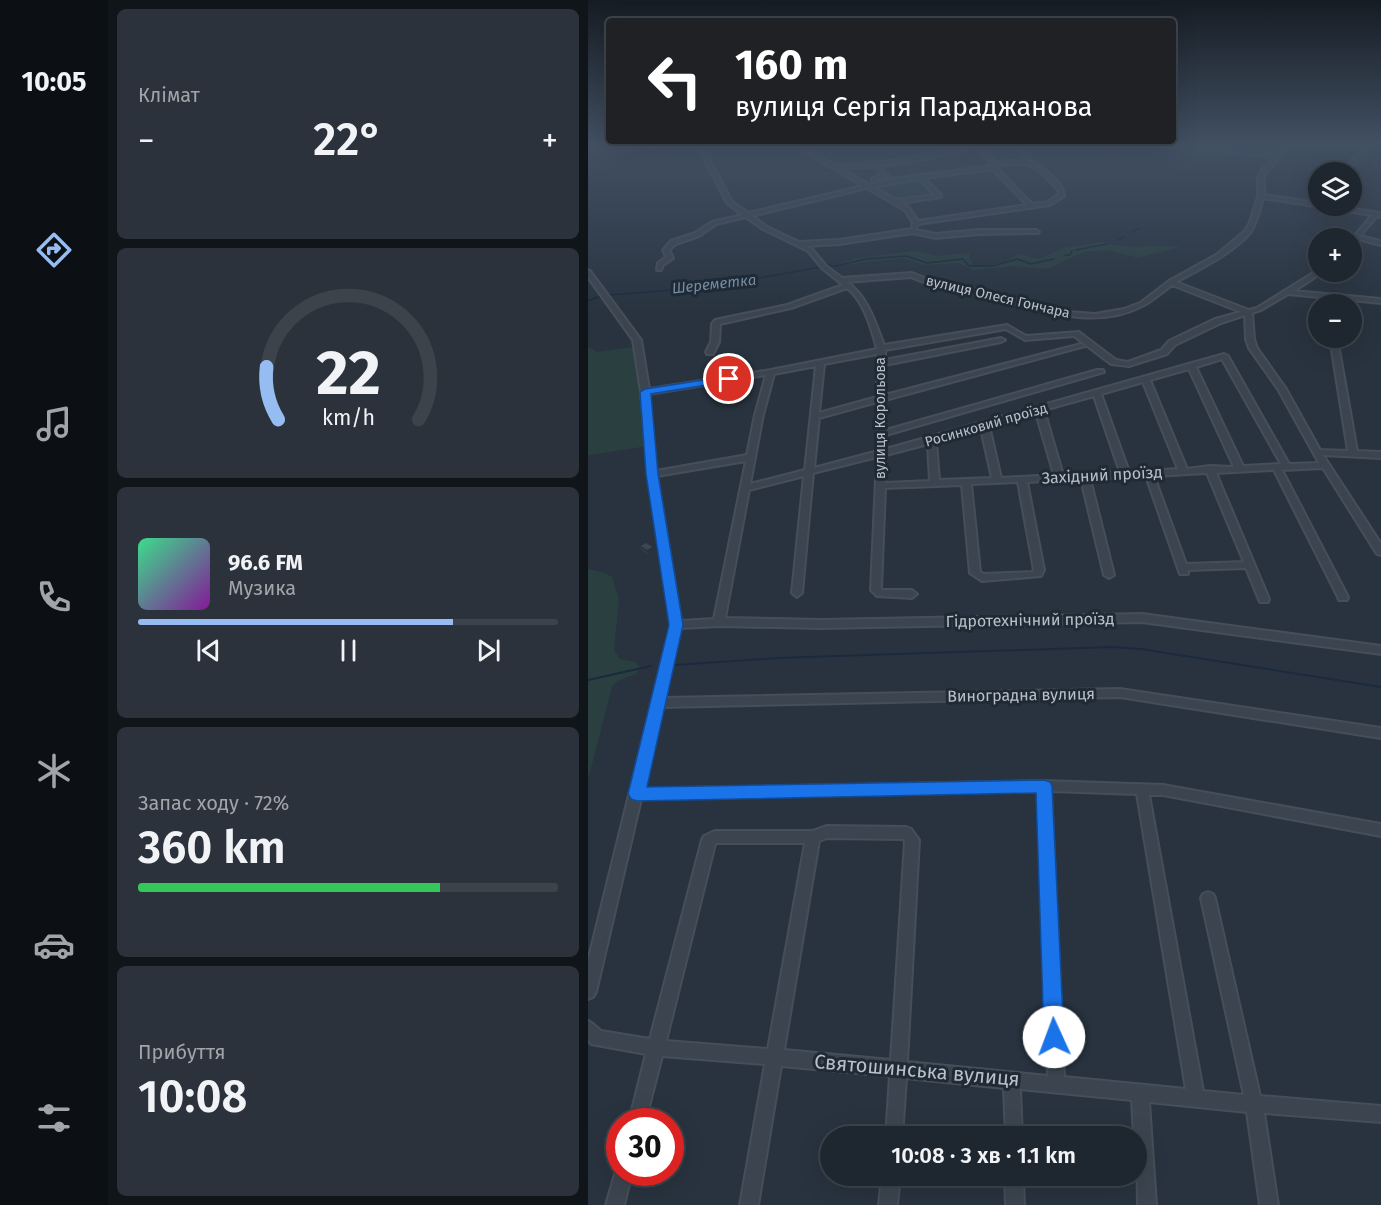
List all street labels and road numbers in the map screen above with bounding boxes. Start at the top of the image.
street label: вулиця Олеся Гончара [924,272,1072,322]
street label: вулиця Корольова [872,357,889,479]
street label: Росинковий проїзд [923,399,1049,451]
street label: Західний проїзд [1041,462,1163,488]
street label: Гідротехнічний проїзд [946,609,1114,631]
street label: Виноградна вулиця [947,684,1095,706]
street label: Святошинська вулиця [813,1049,1021,1091]

